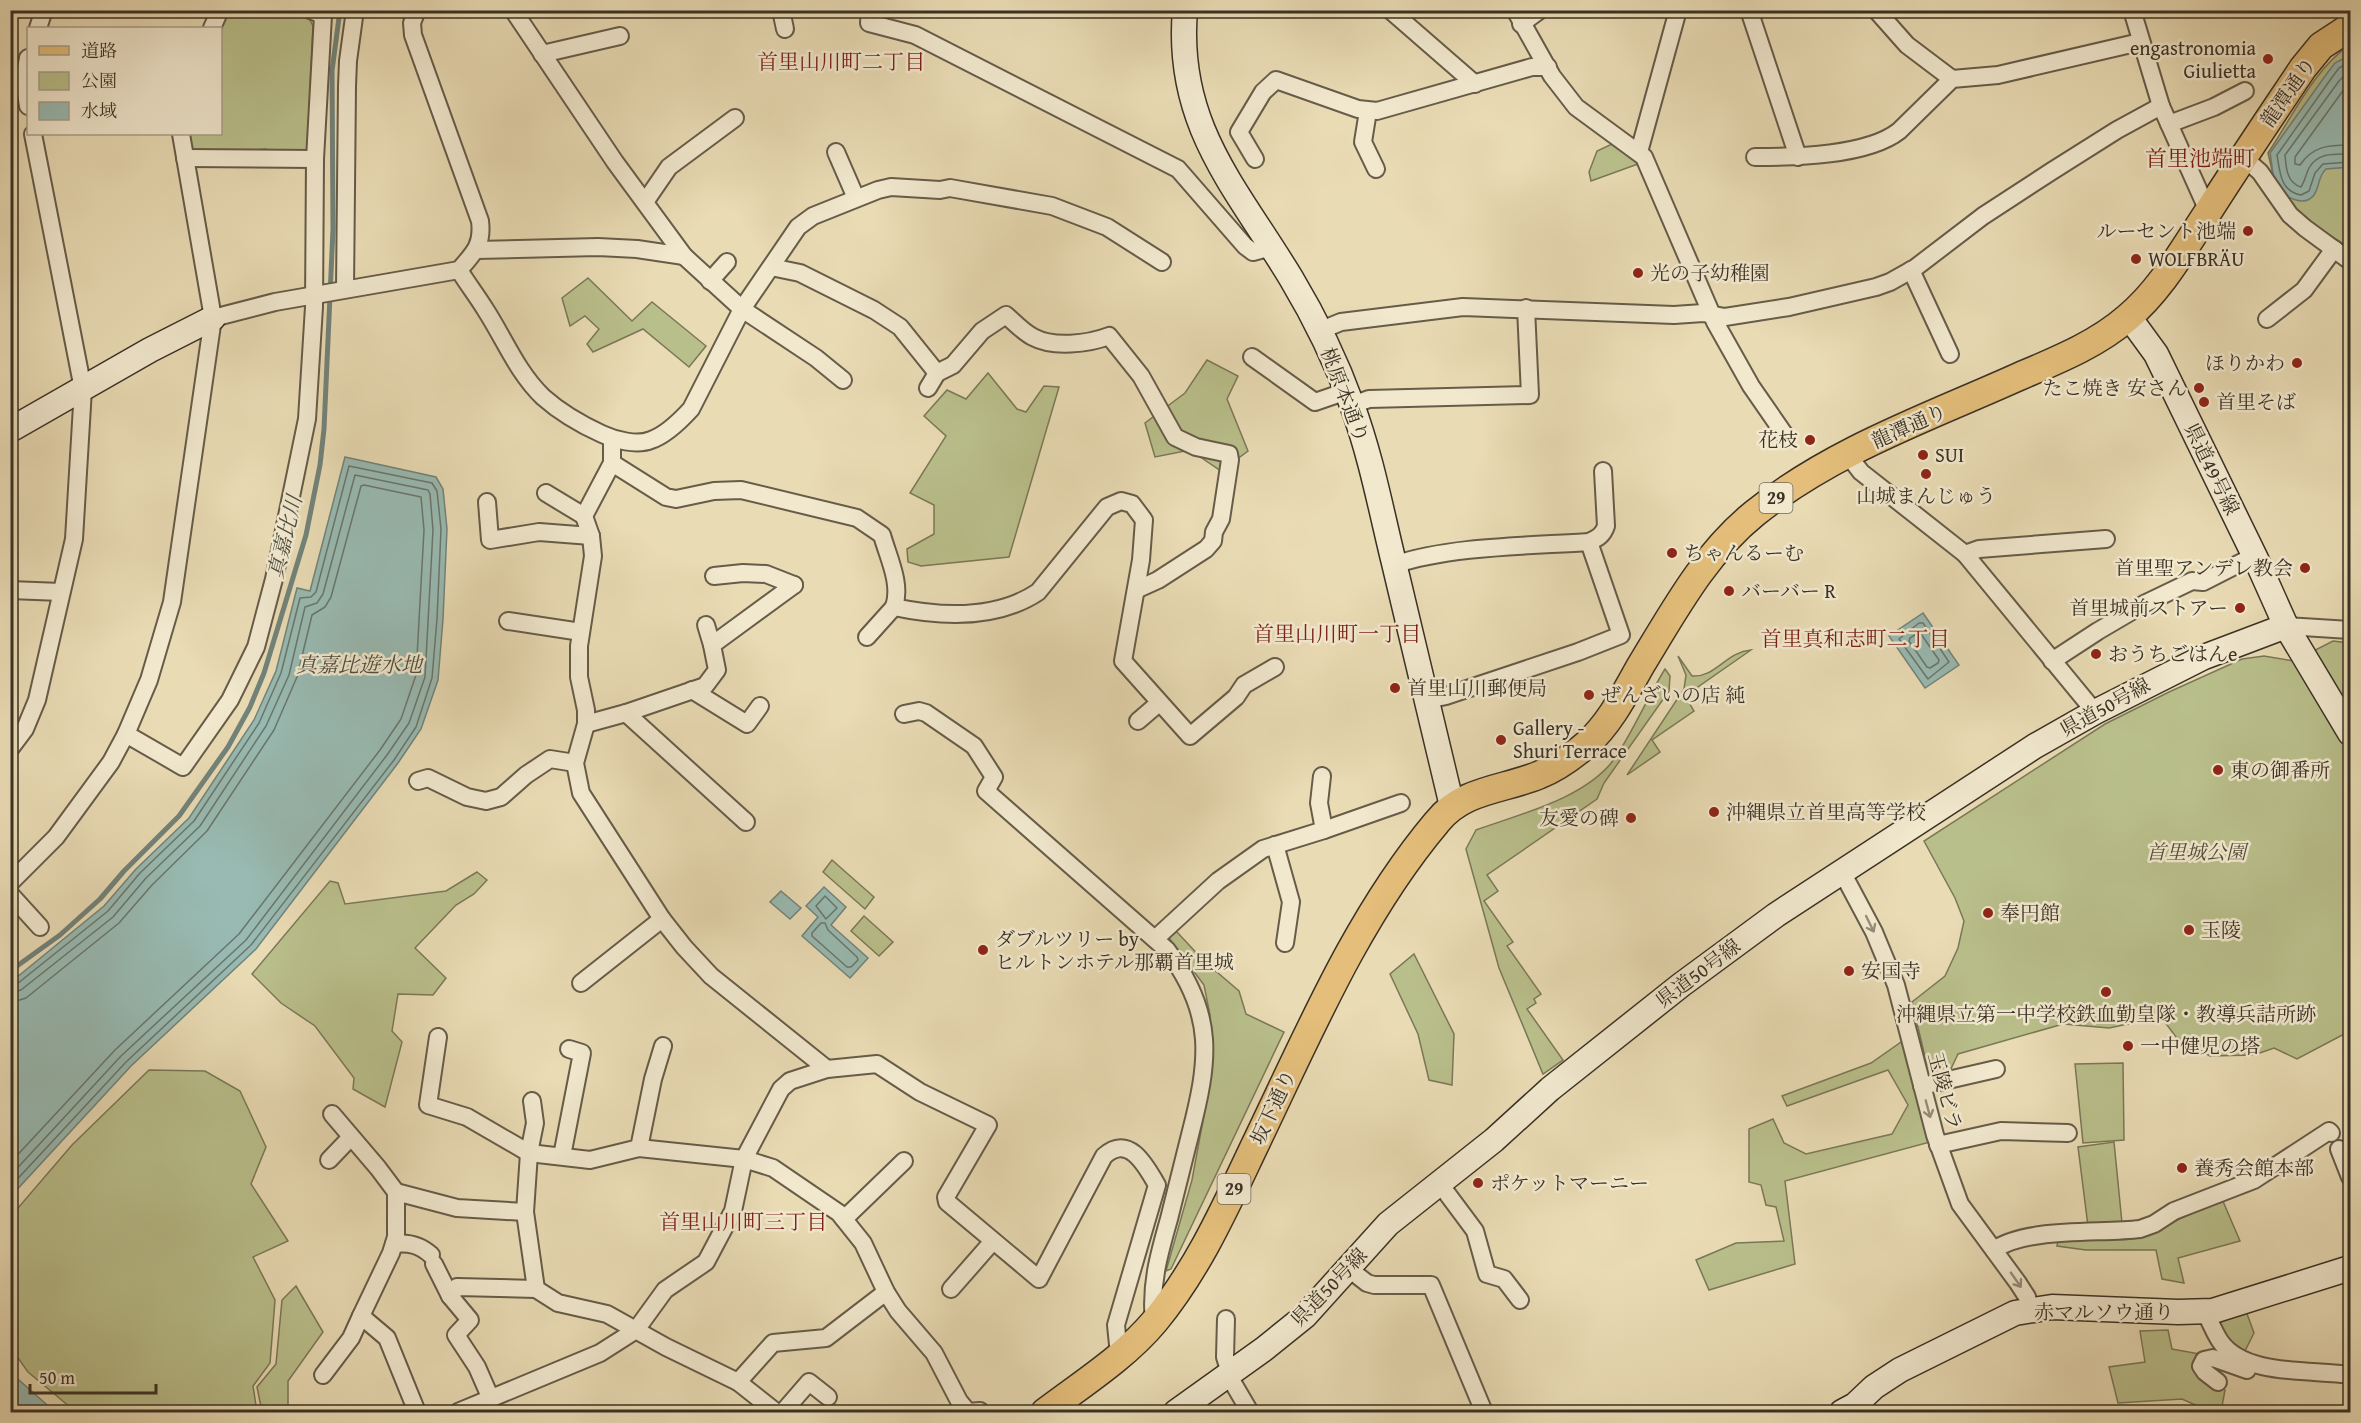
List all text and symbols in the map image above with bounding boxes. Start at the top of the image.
legend [27,27,222,135]
place label: engastronomia Giulietta [2130,33,2257,85]
text: 道路 [81,37,117,64]
district label: 首里山川町二丁目 [757,46,925,77]
street label: 龍潭通り [2253,51,2322,133]
marker: engastronomia Giulietta [2261,52,2275,66]
text: 公園 [81,67,117,94]
text: 水域 [81,97,117,124]
district label: 首里池端町 [2145,142,2255,174]
place label: ルーセント池端 [2096,216,2236,245]
marker: ルーセント池端 [2241,224,2255,238]
place label: WOLFBRÄU [2148,244,2244,273]
marker: WOLFBRÄU [2129,252,2143,266]
place label: 光の子幼稚園 [1650,258,1770,287]
marker: 光の子幼稚園 [1631,266,1645,280]
street label: 桃原本通り [1314,343,1377,447]
place label: ほりかわ [2205,348,2285,377]
marker: ほりかわ [2290,356,2304,370]
place label: たこ焼き 安さん [2043,373,2187,402]
marker: たこ焼き 安さん [2192,381,2206,395]
place label: 首里そば [2216,387,2296,416]
marker: 首里そば [2197,395,2211,409]
street label: 龍潭通り [1866,396,1951,455]
street label: 県道49号線 [2178,418,2247,520]
place label: 花枝 [1758,425,1798,454]
marker: 花枝 [1803,433,1817,447]
place label: SUI [1935,440,1964,469]
marker: SUI [1916,448,1930,462]
marker: 山城まんじゅう [1919,467,1933,481]
place label: 山城まんじゅう [1856,481,1996,510]
road number: 29 [1760,483,1792,513]
water label: 真嘉比川 [259,490,310,581]
place label: ちゃんるーむ [1684,538,1804,567]
marker: ちゃんるーむ [1665,546,1679,560]
place label: 首里聖アンデレ教会 [2114,553,2293,582]
marker: 首里聖アンデレ教会 [2298,561,2312,575]
place label: バーバー R [1741,576,1836,605]
marker: バーバー R [1722,584,1736,598]
place label: 首里城前ストアー [2069,593,2228,622]
marker: 首里城前ストアー [2233,601,2247,615]
district label: 首里山川町一丁目 [1253,618,1421,649]
district label: 首里真和志町二丁目 [1761,623,1950,654]
place label: おうちごはんe [2108,639,2237,668]
marker: おうちごはんe [2089,647,2103,661]
water label: 真嘉比遊水地 [296,649,424,680]
street label: 県道50号線 [2054,670,2155,743]
place label: 首里山川郵便局 [1407,673,1547,702]
place label: ぜんざいの店 純 [1601,680,1745,709]
marker: 首里山川郵便局 [1388,681,1402,695]
marker: ぜんざいの店 純 [1582,688,1596,702]
place label: Gallery - Shuri Terrace [1513,713,1627,765]
marker: Gallery - Shuri Terrace [1494,733,1508,747]
place label: 東の御番所 [2230,755,2330,784]
marker: 東の御番所 [2211,763,2225,777]
place label: 沖縄県立首里高等学校 [1726,797,1926,826]
place label: 友愛の碑 [1539,803,1619,832]
marker: 沖縄県立首里高等学校 [1707,805,1721,819]
marker: 友愛の碑 [1624,811,1638,825]
park label: 首里城公園 [2146,837,2249,866]
place label: 奉円館 [2000,898,2060,927]
marker: 奉円館 [1981,906,1995,920]
one-way arrow [1864,914,1876,932]
place label: 玉陵 [2201,915,2241,944]
marker: 玉陵 [2182,923,2196,937]
place label: ダブルツリー by ヒルトンホテル那覇首里城 [995,924,1234,976]
street label: 県道50号線 [1649,931,1746,1014]
marker: ダブルツリー by ヒルトンホテル那覇首里城 [976,943,990,957]
place label: 安国寺 [1861,956,1921,985]
marker: 安国寺 [1842,964,1856,978]
marker: 沖縄県立第一中学校鉄血勤皇隊・教導兵詰所跡 [2099,985,2113,999]
place label: 沖縄県立第一中学校鉄血勤皇隊・教導兵詰所跡 [1896,999,2316,1028]
place label: 一中健児の塔 [2140,1031,2260,1060]
marker: 一中健児の塔 [2121,1039,2135,1053]
street label: 玉陵ビラ [1921,1048,1970,1133]
street label: 坂下通り [1243,1064,1303,1149]
one-way arrow [1922,1099,1934,1118]
place label: 養秀会館本部 [2194,1153,2314,1182]
marker: 養秀会館本部 [2175,1161,2189,1175]
place label: ポケットマーニー [1490,1168,1649,1197]
road number: 29 [1218,1174,1250,1204]
marker: ポケットマーニー [1471,1176,1485,1190]
district label: 首里山川町三丁目 [659,1206,827,1237]
street label: 県道50号線 [1284,1241,1374,1332]
one-way arrow [2010,1272,2022,1288]
street label: 赤マルソウ通り [2034,1297,2174,1326]
scale bar [30,1357,156,1395]
text: 50 m [39,1364,75,1391]

